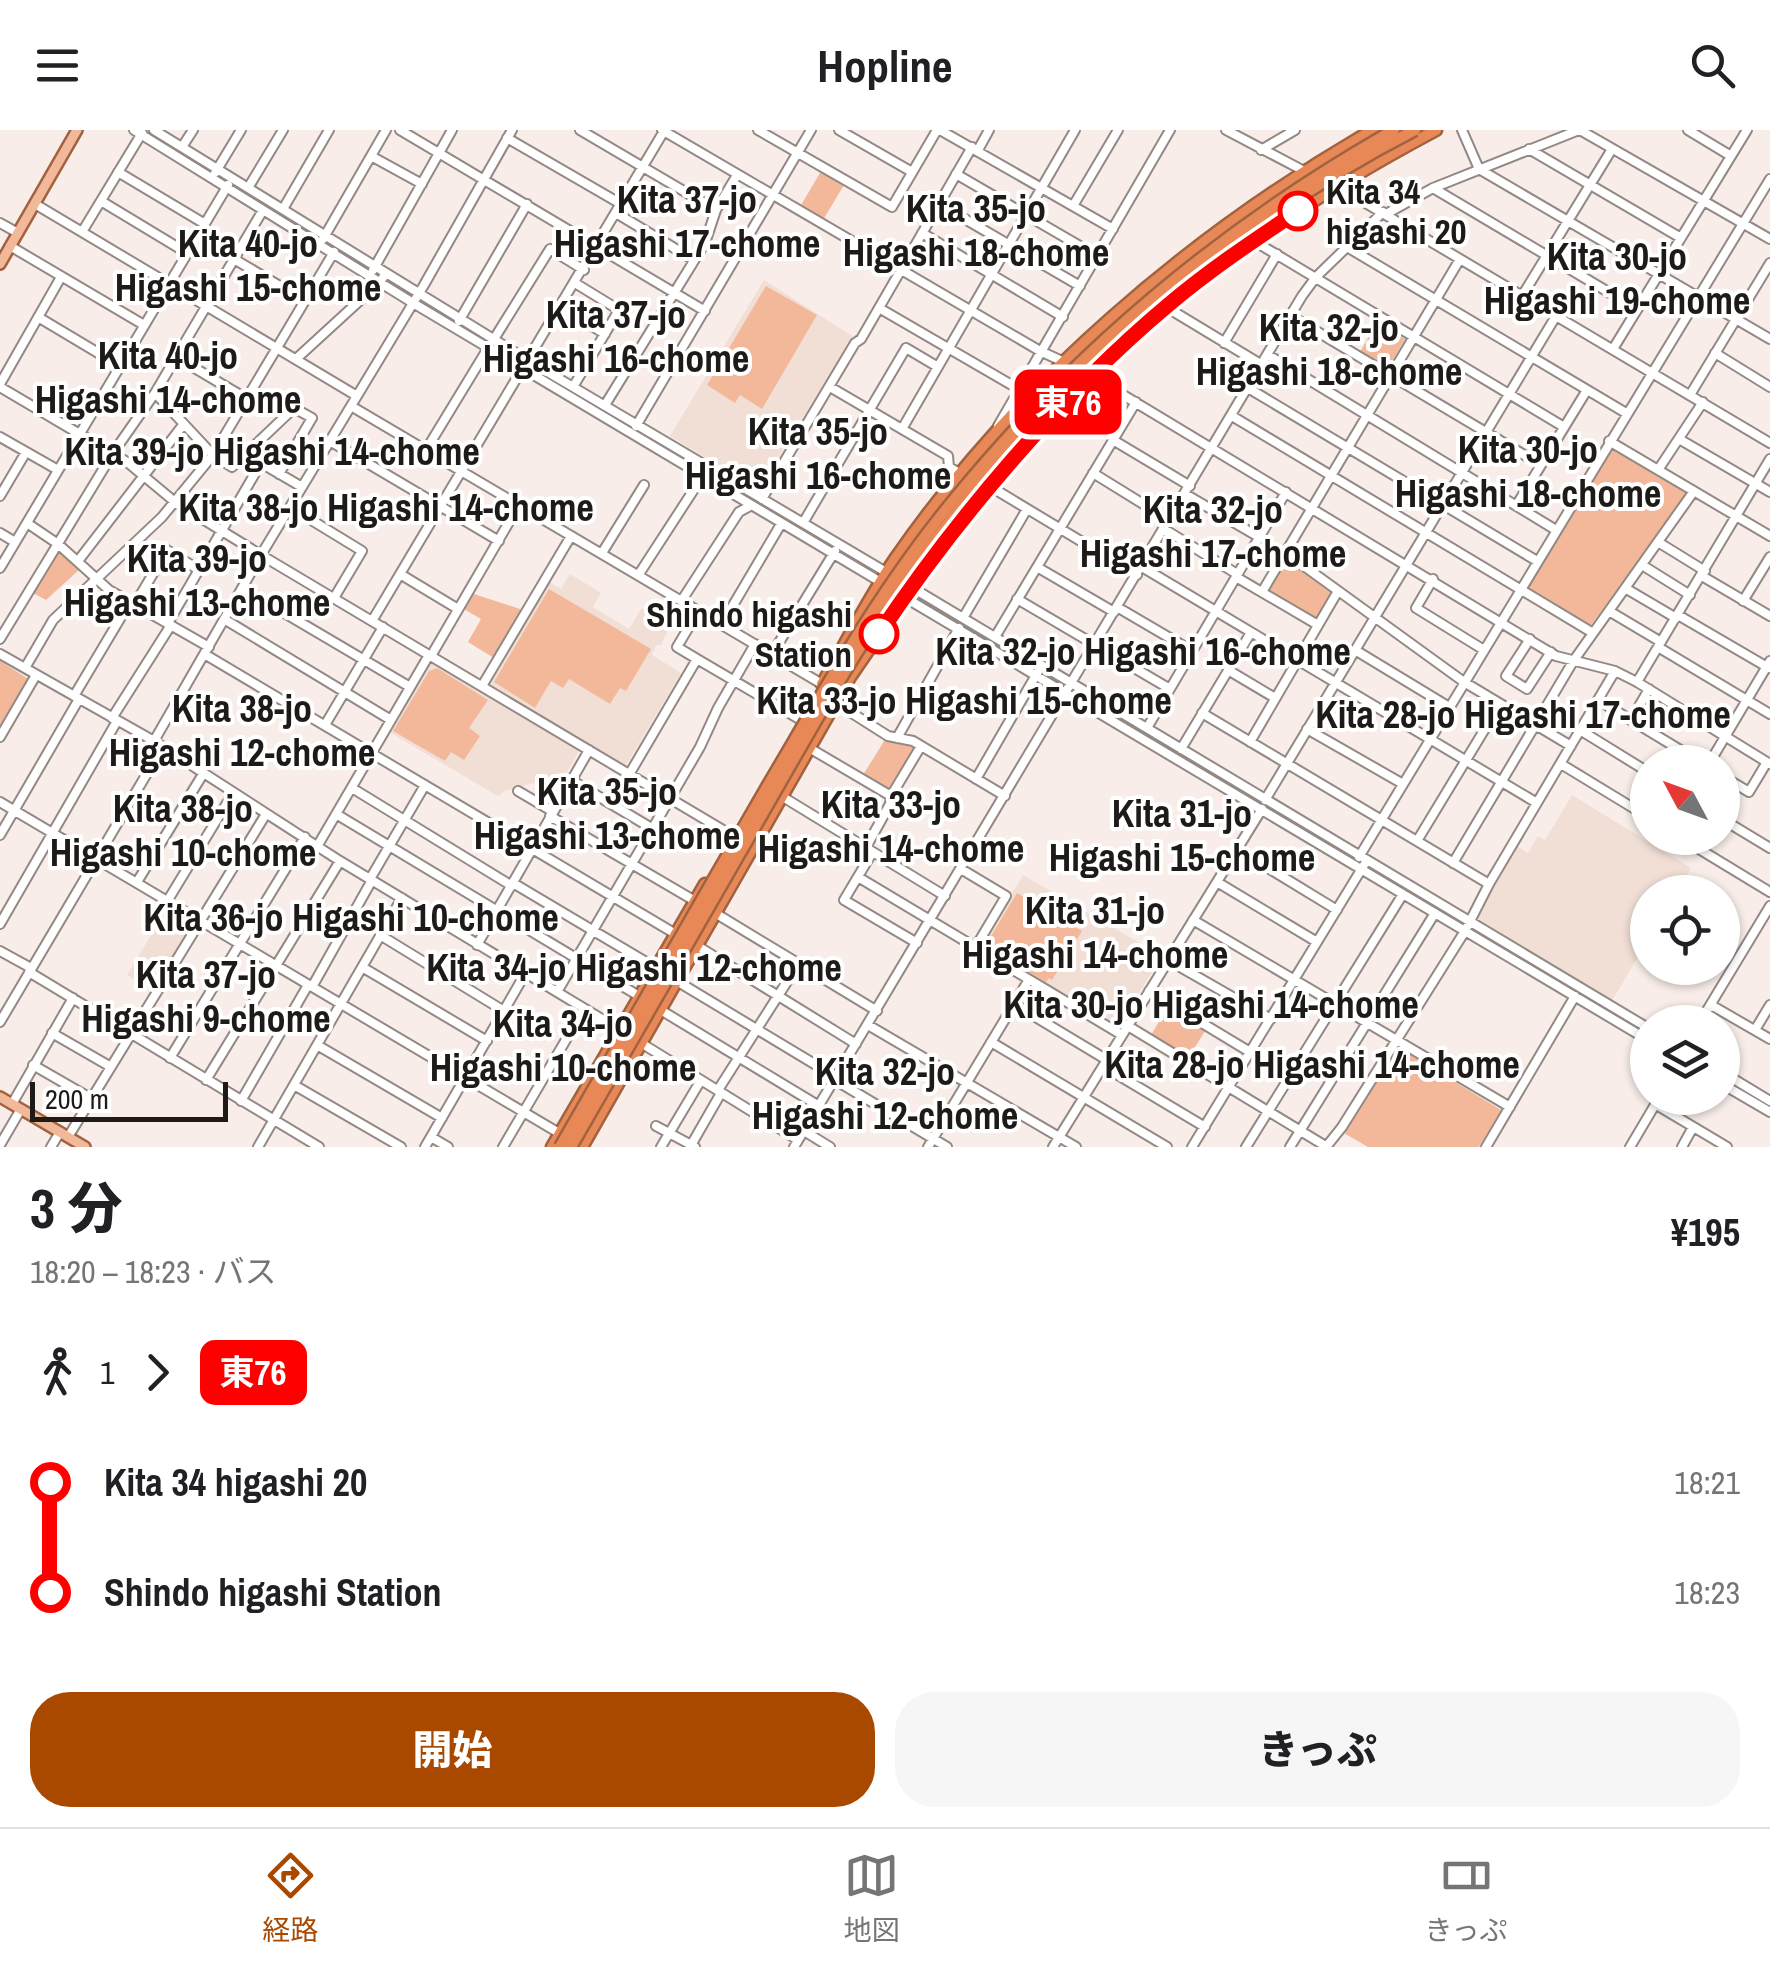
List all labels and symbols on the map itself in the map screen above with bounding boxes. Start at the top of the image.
place label: Kita 34 higashi 20 [1326,168,1466,255]
district label: Kita 37-jo Higashi 17-chome [554,174,820,269]
district label: Kita 35-jo Higashi 18-chome [843,183,1109,278]
marker: Kita 34 higashi 20 [1279,192,1317,230]
district label: Kita 40-jo Higashi 15-chome [115,218,381,313]
district label: Kita 30-jo Higashi 19-chome [1484,231,1750,326]
district label: Kita 37-jo Higashi 16-chome [483,289,749,384]
district label: Kita 32-jo Higashi 18-chome [1196,302,1462,397]
district label: Kita 40-jo Higashi 14-chome [35,330,301,425]
line badge: 東76 [1010,370,1126,434]
district label: Kita 35-jo Higashi 16-chome [685,406,951,501]
district label: Kita 30-jo Higashi 18-chome [1395,424,1661,519]
district label: Kita 39-jo Higashi 14-chome [64,426,480,477]
district label: Kita 38-jo Higashi 14-chome [178,482,594,533]
district label: Kita 32-jo Higashi 17-chome [1080,484,1346,579]
district label: Kita 39-jo Higashi 13-chome [64,533,330,628]
place label: Shindo higashi Station [646,591,852,678]
marker: Shindo higashi Station [860,615,898,653]
district label: Kita 32-jo Higashi 16-chome [935,626,1351,677]
district label: Kita 33-jo Higashi 15-chome [756,675,1172,726]
district label: Kita 38-jo Higashi 12-chome [109,683,375,778]
district label: Kita 28-jo Higashi 17-chome [1315,689,1731,740]
north arrow [1630,745,1740,855]
district label: Kita 35-jo Higashi 13-chome [474,766,740,861]
district label: Kita 33-jo Higashi 14-chome [758,779,1024,874]
district label: Kita 38-jo Higashi 10-chome [50,783,316,878]
district label: Kita 31-jo Higashi 15-chome [1049,788,1315,883]
district label: Kita 31-jo Higashi 14-chome [962,885,1228,980]
district label: Kita 36-jo Higashi 10-chome [143,892,559,943]
district label: Kita 34-jo Higashi 12-chome [426,942,842,993]
district label: Kita 37-jo Higashi 9-chome [81,949,331,1044]
district label: Kita 30-jo Higashi 14-chome [1003,979,1419,1030]
district label: Kita 34-jo Higashi 10-chome [430,998,696,1093]
district label: Kita 28-jo Higashi 14-chome [1104,1039,1520,1090]
district label: Kita 32-jo Higashi 12-chome [752,1046,1018,1141]
scale bar [30,1077,228,1121]

